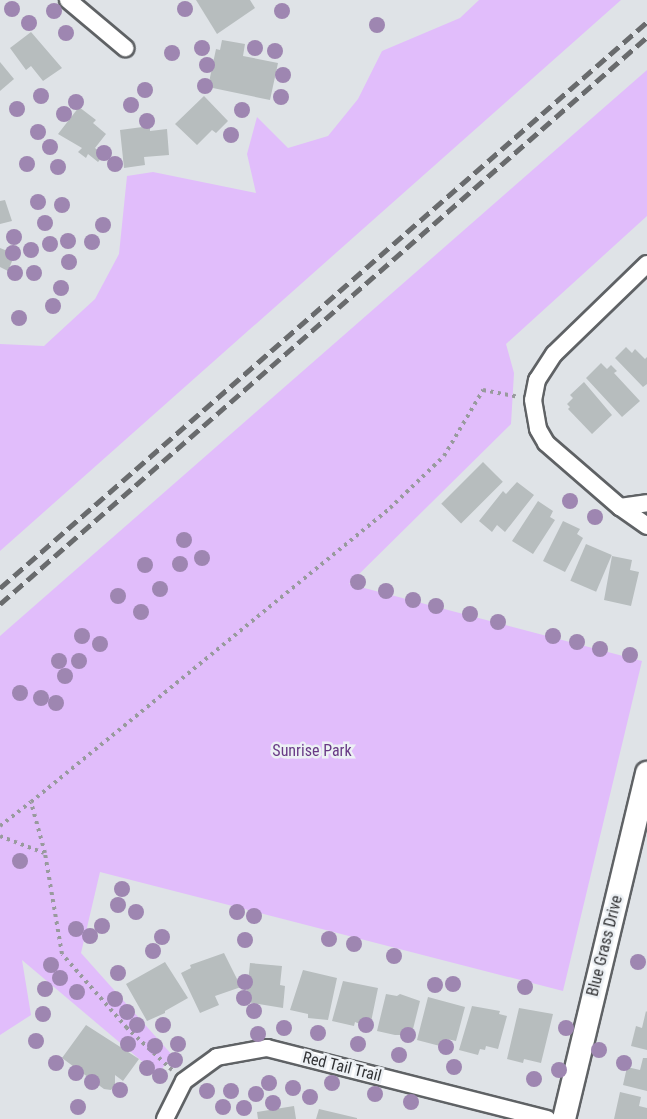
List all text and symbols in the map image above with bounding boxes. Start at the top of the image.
park label: Sunrise Park [272,741,352,761]
street label: Blue Grass Drive [583,894,627,998]
street label: Red Tail Trail [300,1048,384,1086]

